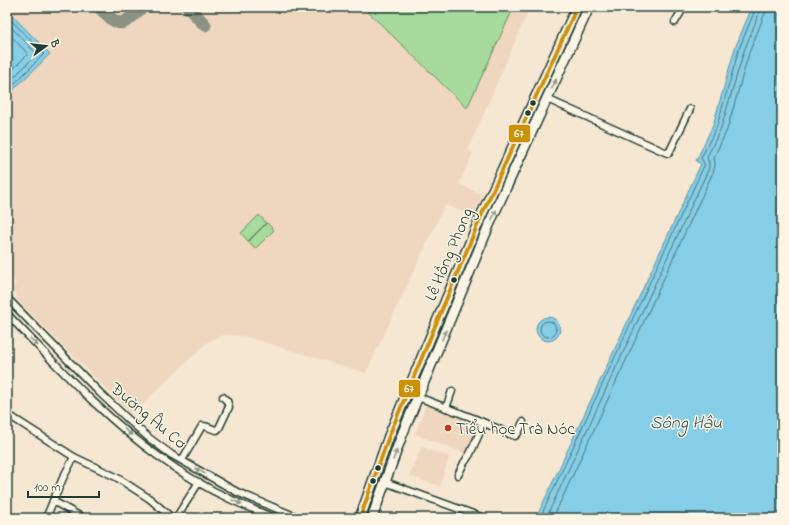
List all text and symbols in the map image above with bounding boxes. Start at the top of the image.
north arrow [26,26,66,66]
text: B [46,37,64,50]
one-way arrow [551,78,557,89]
unlabelled marker [528,98,538,108]
unlabelled marker [523,108,533,118]
line badge: 67 [508,124,531,143]
text: 67 [513,126,524,142]
street label: Lê Hồng Phong [419,204,482,306]
one-way arrow [491,209,497,220]
unlabelled marker [449,275,459,285]
one-way arrow [441,329,447,340]
one-way arrow [29,337,39,347]
street label: Đường Âu Cơ [102,376,192,457]
line badge: 67 [398,379,421,398]
text: 67 [403,381,414,397]
water label: Sông Hậu [650,411,722,437]
place label: Tiểu học Trà Nóc [456,417,575,442]
marker: Tiểu học Trà Nóc [443,423,453,433]
one-way arrow [123,428,133,437]
one-way arrow [392,449,398,461]
unlabelled marker [373,463,383,473]
one-way arrow [194,468,206,475]
scale bar [28,473,99,499]
unlabelled marker [368,476,378,486]
text: 100 m [34,479,61,497]
one-way arrow [231,499,243,506]

